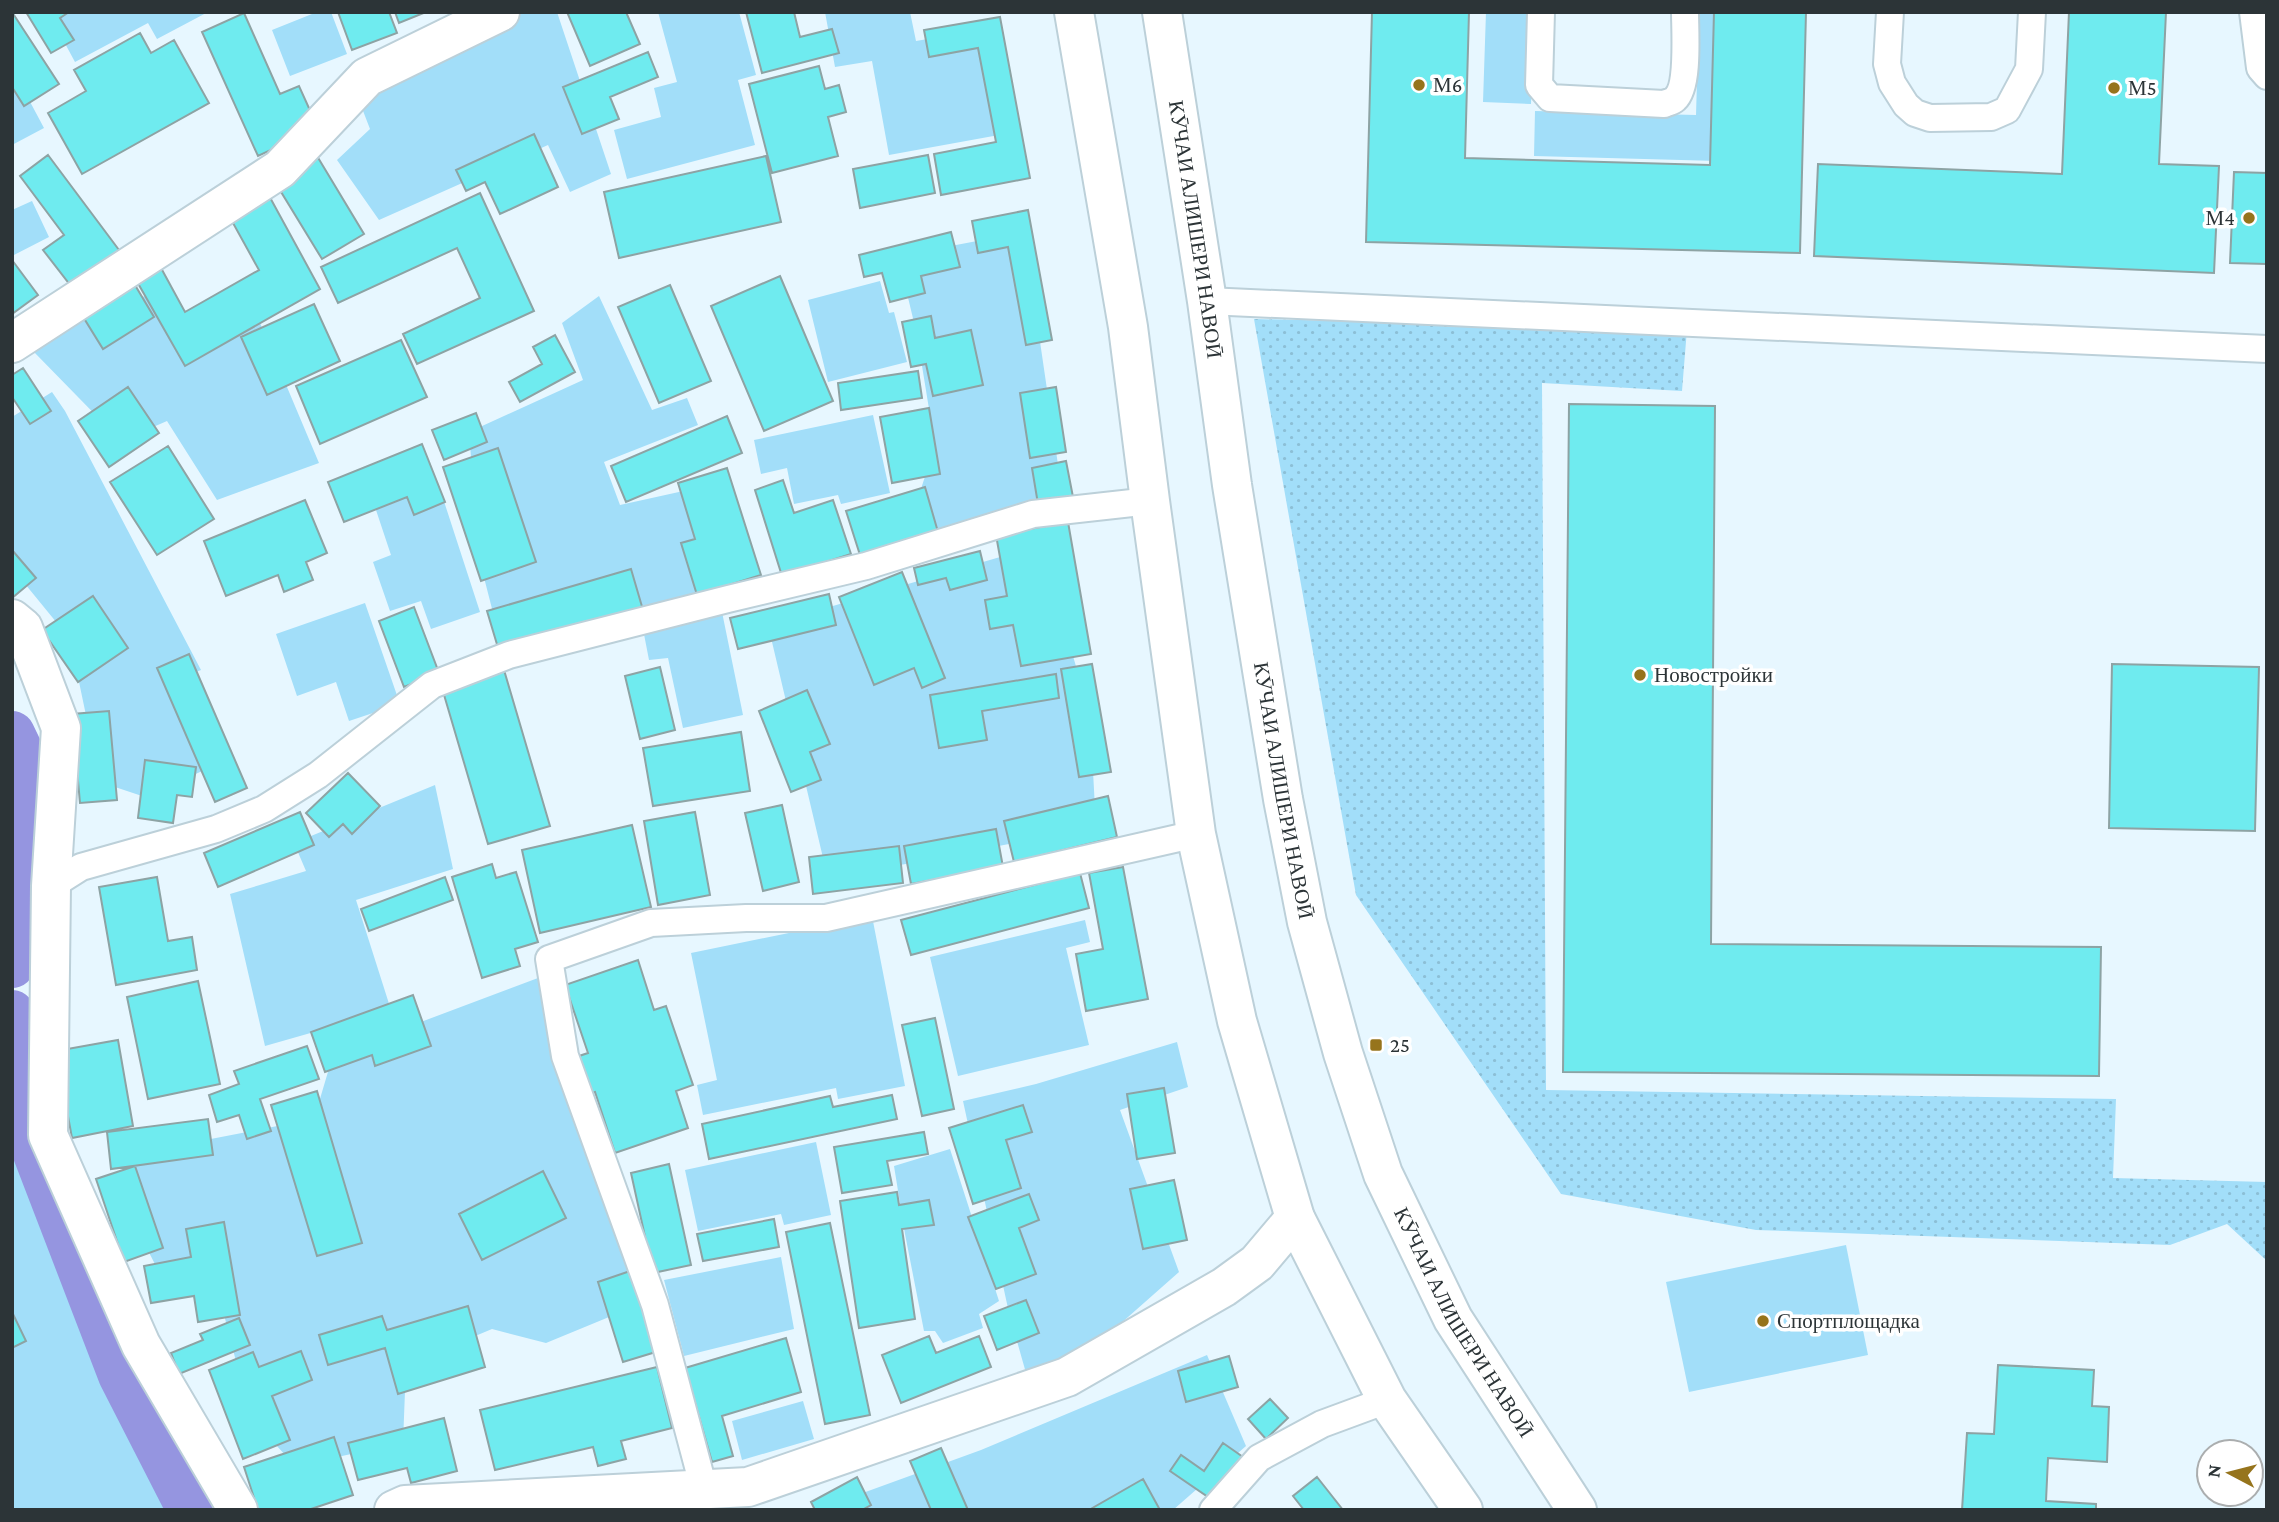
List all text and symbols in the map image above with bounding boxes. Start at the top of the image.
place label: М6 [1433,73,1462,97]
place label: М5 [2128,76,2157,100]
marker: М6 [1411,77,1427,93]
marker: М5 [2106,80,2122,96]
street label: КӮЧАИ АЛИШЕРИ НАВОӢ [1164,99,1227,360]
place label: М4 [2206,206,2235,230]
marker: М4 [2241,210,2257,226]
street label: КӮЧАИ АЛИШЕРИ НАВОӢ [1249,660,1318,921]
place label: Новостройки [1654,663,1773,687]
marker: Новостройки [1632,667,1648,683]
place label: 25 [1390,1033,1410,1057]
marker: 25 [1368,1037,1384,1053]
street label: КӮЧАИ АЛИШЕРИ НАВОӢ [1389,1204,1539,1442]
place label: Спортплощадка [1777,1309,1920,1333]
marker: Спортплощадка [1755,1313,1771,1329]
north arrow [2195,1438,2265,1508]
text: N [2202,1463,2225,1479]

